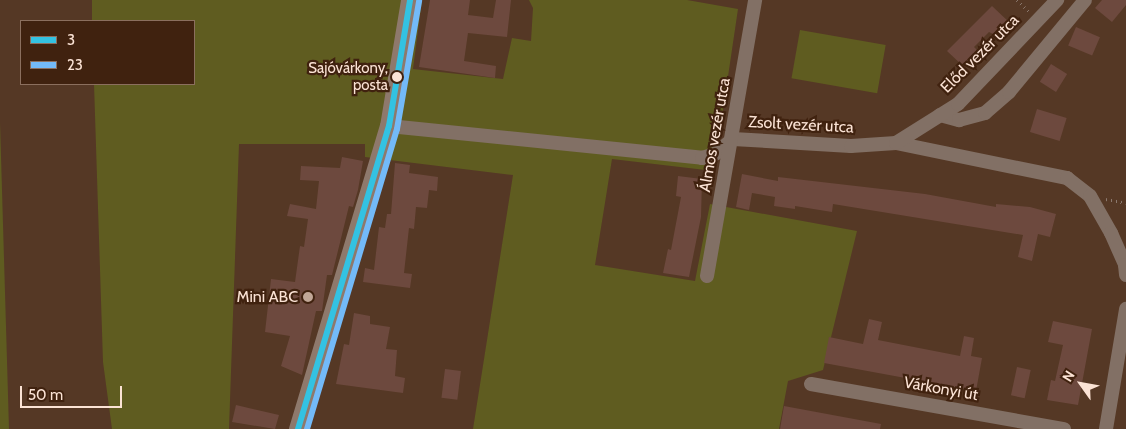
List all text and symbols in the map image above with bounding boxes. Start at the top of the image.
street label: Előd vezér utca [937,11,1023,97]
legend [20,20,195,85]
text: 3 [67,31,75,49]
text: 23 [67,56,83,74]
place label: Sajóvárkony, posta [308,59,388,94]
marker: Sajóvárkony, posta [392,72,402,82]
street label: Álmos vezér utca [696,77,734,193]
street label: Zsolt vezér utca [748,113,854,137]
place label: Mini ABC [237,287,298,307]
marker: Mini ABC [302,291,314,303]
north arrow [1056,359,1106,409]
text: N [1058,367,1079,385]
street label: Várkonyi út [902,373,980,405]
scale bar [22,376,125,408]
text: 50 m [28,386,63,404]

